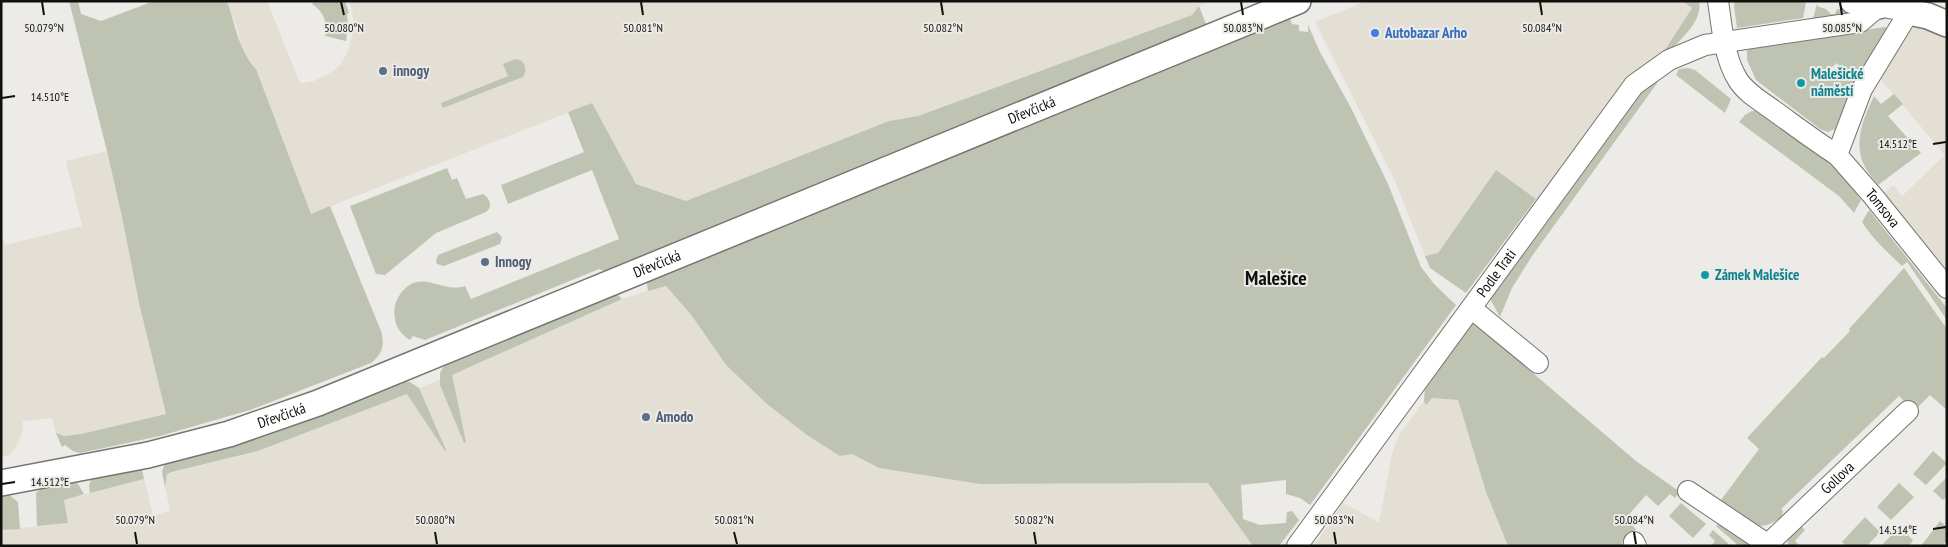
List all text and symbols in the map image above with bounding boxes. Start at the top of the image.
text: 50.079°N [24,20,64,35]
text: 50.080°N [324,20,364,35]
text: 50.081°N [623,20,663,35]
text: 50.082°N [923,20,963,35]
text: 50.083°N [1223,20,1263,35]
text: 50.084°N [1522,20,1562,35]
text: 50.085°N [1822,20,1862,35]
place label: Autobazar Arho [1384,23,1468,42]
marker: Autobazar Arho [1369,27,1381,39]
place label: innogy [393,61,430,80]
place label: Malešické náměstí [1811,64,1864,100]
marker: innogy [377,65,389,77]
marker: Malešické náměstí [1795,77,1807,89]
text: 14.510°E [31,89,69,104]
street label: Dřevčická [1005,92,1058,128]
text: 14.512°E [1879,136,1917,151]
street label: Tomsova [1862,184,1905,231]
street label: Dřevčická [630,245,683,282]
street label: Podle Trati [1472,245,1520,301]
place label: Innogy [495,252,532,271]
marker: Innogy [479,256,491,268]
district label: Malešice [1245,265,1307,291]
place label: Zámek Malešice [1715,265,1799,284]
marker: Zámek Malešice [1699,269,1711,281]
street label: Dřevčická [255,398,308,432]
place label: Amodo [655,407,694,426]
marker: Amodo [640,411,652,423]
street label: Gollova [1817,457,1858,498]
text: 14.512°E [31,474,69,489]
text: 50.079°N [115,512,155,527]
text: 50.080°N [415,512,455,527]
text: 50.081°N [714,512,754,527]
text: 50.082°N [1014,512,1054,527]
text: 50.083°N [1314,512,1354,527]
text: 50.084°N [1614,512,1654,527]
text: 14.514°E [1879,522,1917,537]

